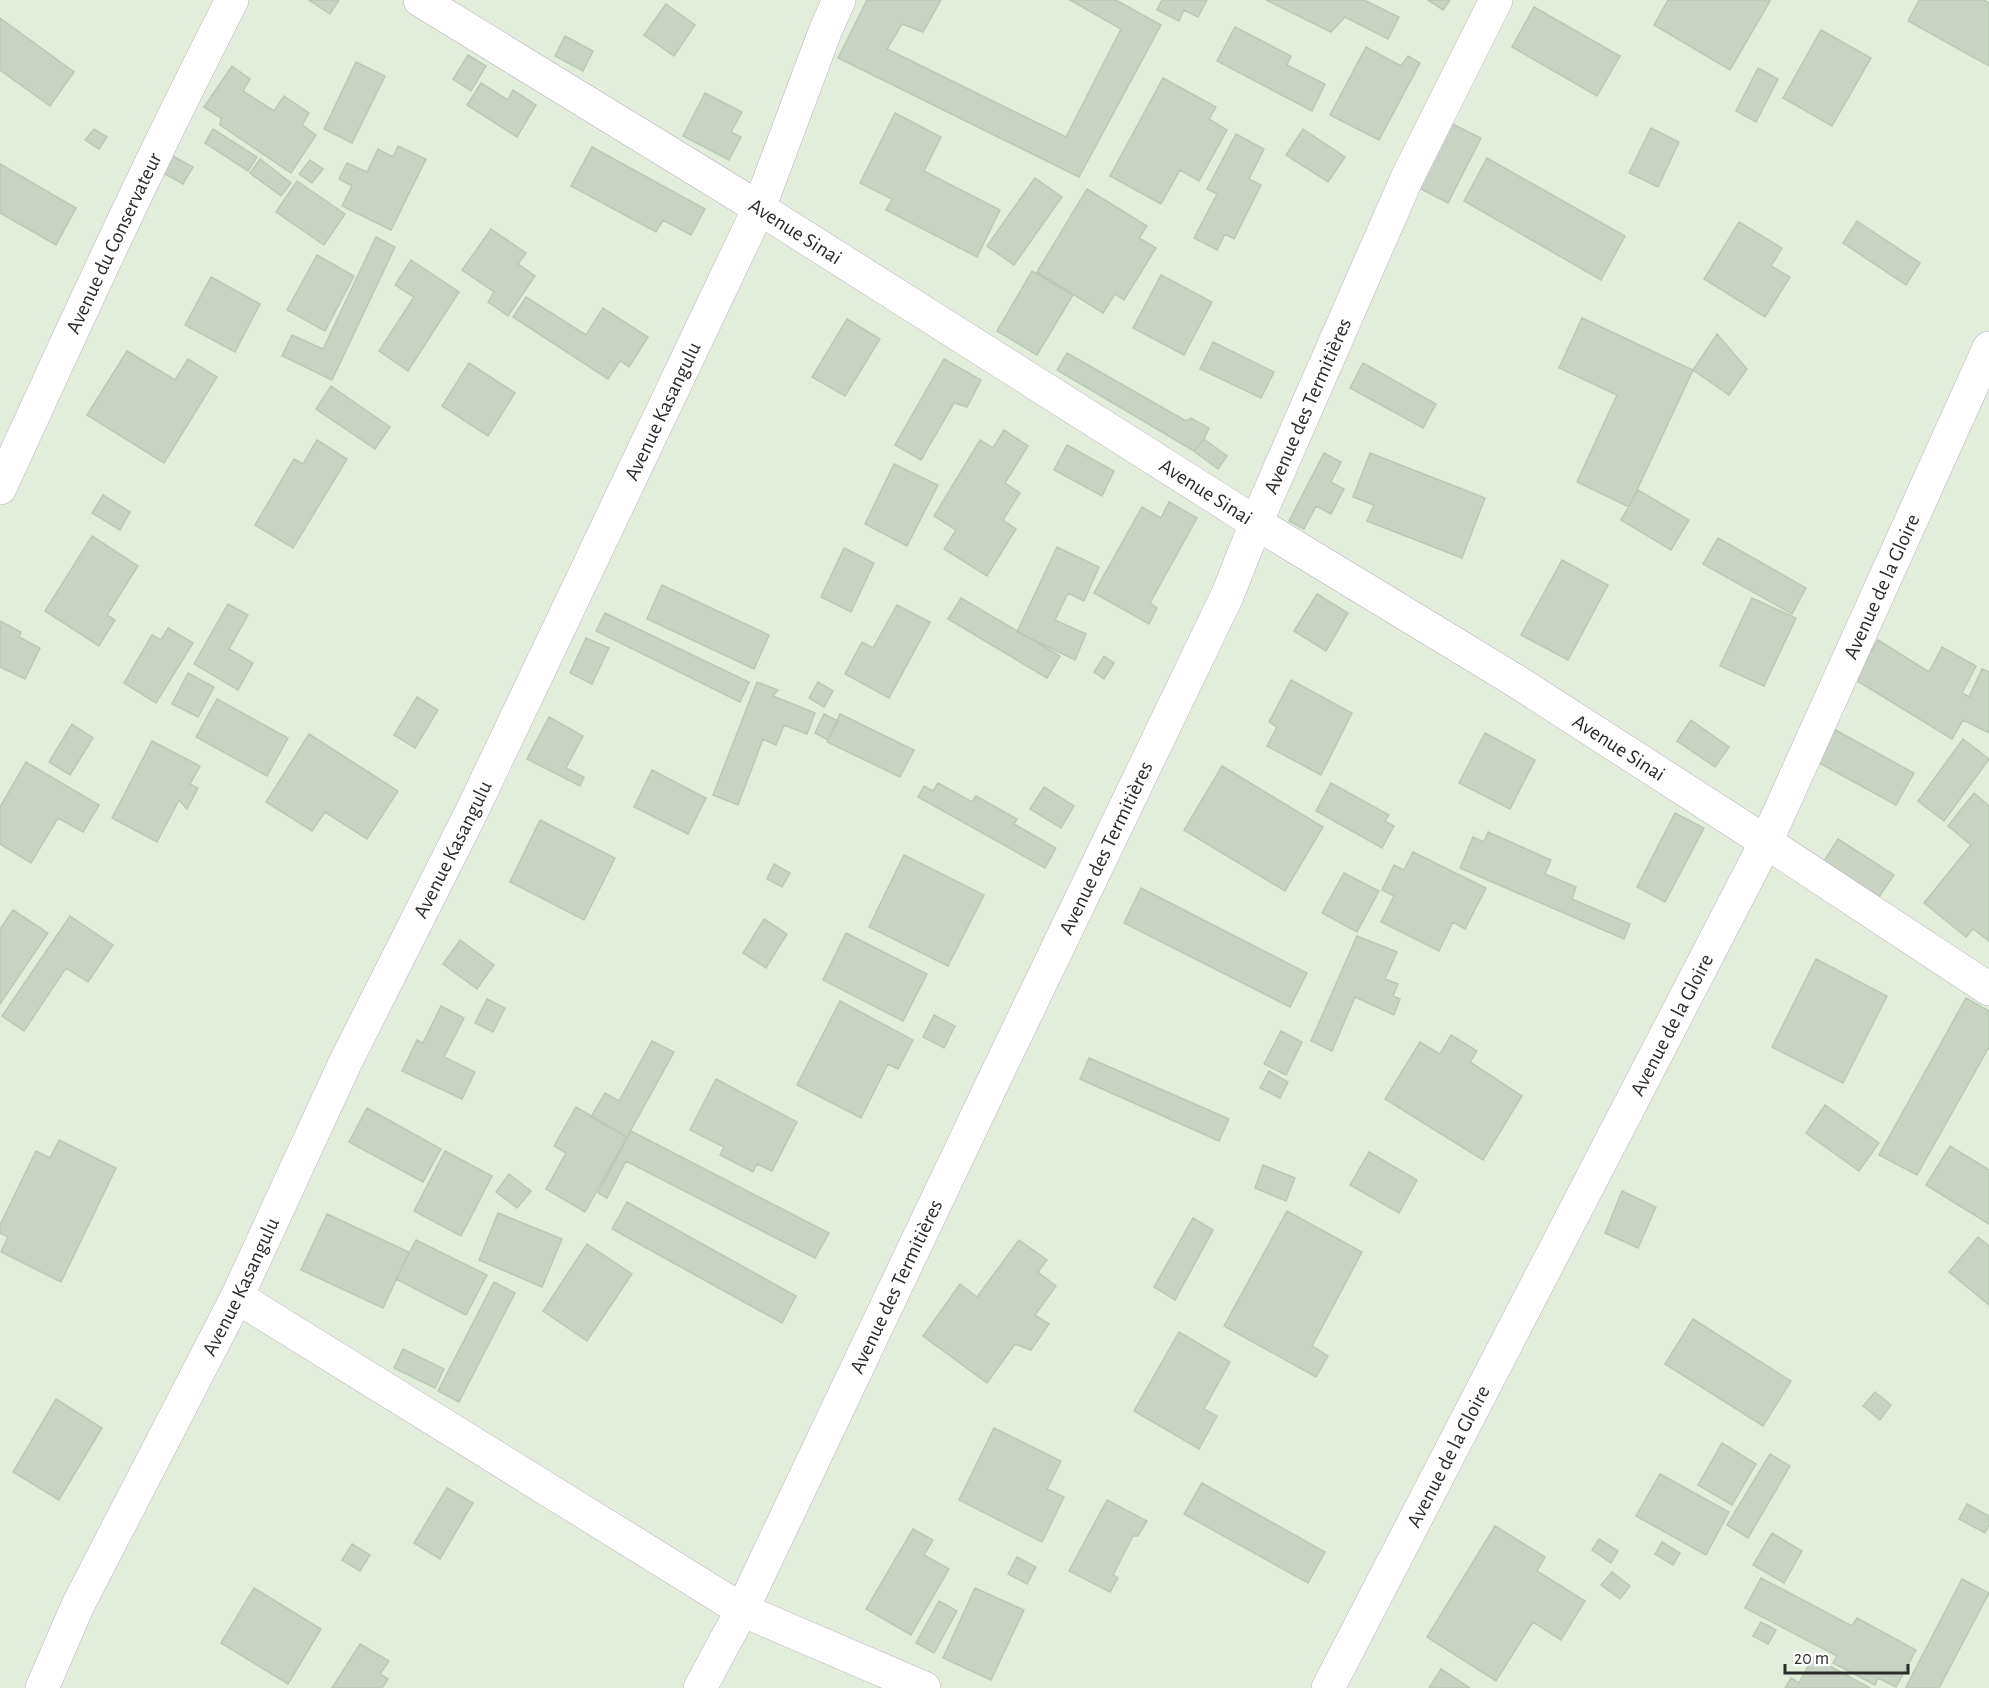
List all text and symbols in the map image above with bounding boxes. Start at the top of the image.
street label: Avenue du Conservateur [62,149,166,337]
street label: Avenue Sinai [745,195,845,269]
street label: Avenue des Termitières [1260,315,1355,497]
street label: Avenue Kasangulu [621,338,705,484]
street label: Avenue Sinai [1156,455,1256,529]
street label: Avenue de la Gloire [1840,511,1924,662]
street label: Avenue Sinai [1569,710,1669,785]
street label: Avenue des Termitières [1056,758,1157,938]
street label: Avenue Kasangulu [410,777,496,922]
street label: Avenue de la Gloire [1627,951,1717,1099]
street label: Avenue des Termitières [846,1196,947,1377]
street label: Avenue Kasangulu [199,1214,283,1359]
street label: Avenue de la Gloire [1403,1382,1494,1531]
scale bar [1785,1637,1908,1675]
text: 20 m [1794,1650,1829,1668]

